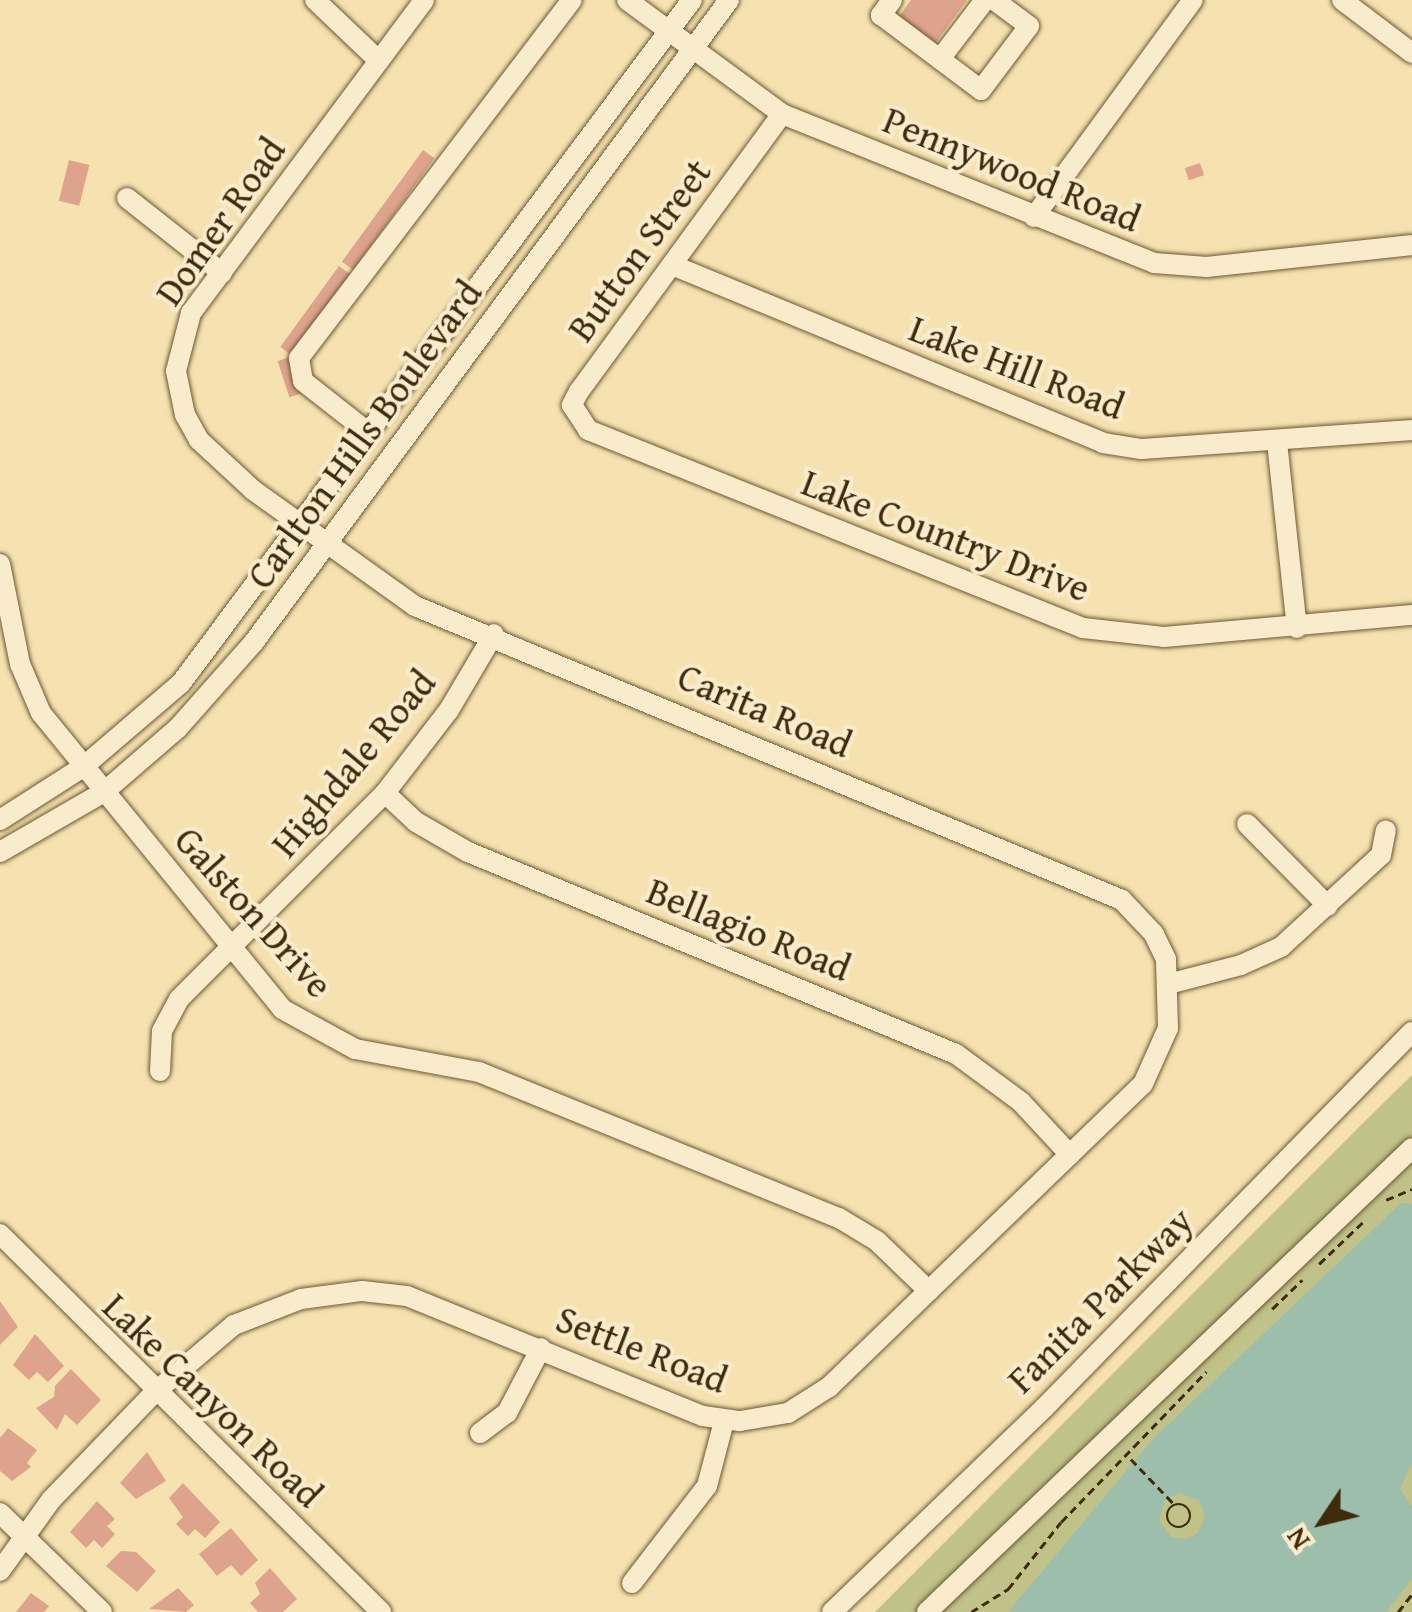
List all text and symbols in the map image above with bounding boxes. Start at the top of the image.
street label: Pennywood Road [877,97,1147,241]
street label: Domer Road [145,128,295,314]
street label: Button Street [558,150,720,350]
street label: Carlton Hills Boulevard [237,271,491,597]
street label: Lake Hill Road [903,305,1131,429]
street label: Lake Country Drive [796,459,1096,611]
street label: Carita Road [671,653,859,767]
street label: Highdale Road [261,660,445,866]
street label: Galston Drive [165,817,343,1007]
street label: Bellagio Road [641,867,857,991]
street label: Fanita Parkway [998,1198,1202,1402]
street label: Lake Canyon Road [94,1284,332,1516]
street label: Settle Road [550,1296,734,1402]
north arrow [1272,1472,1372,1572]
text: N [1275,1520,1319,1559]

